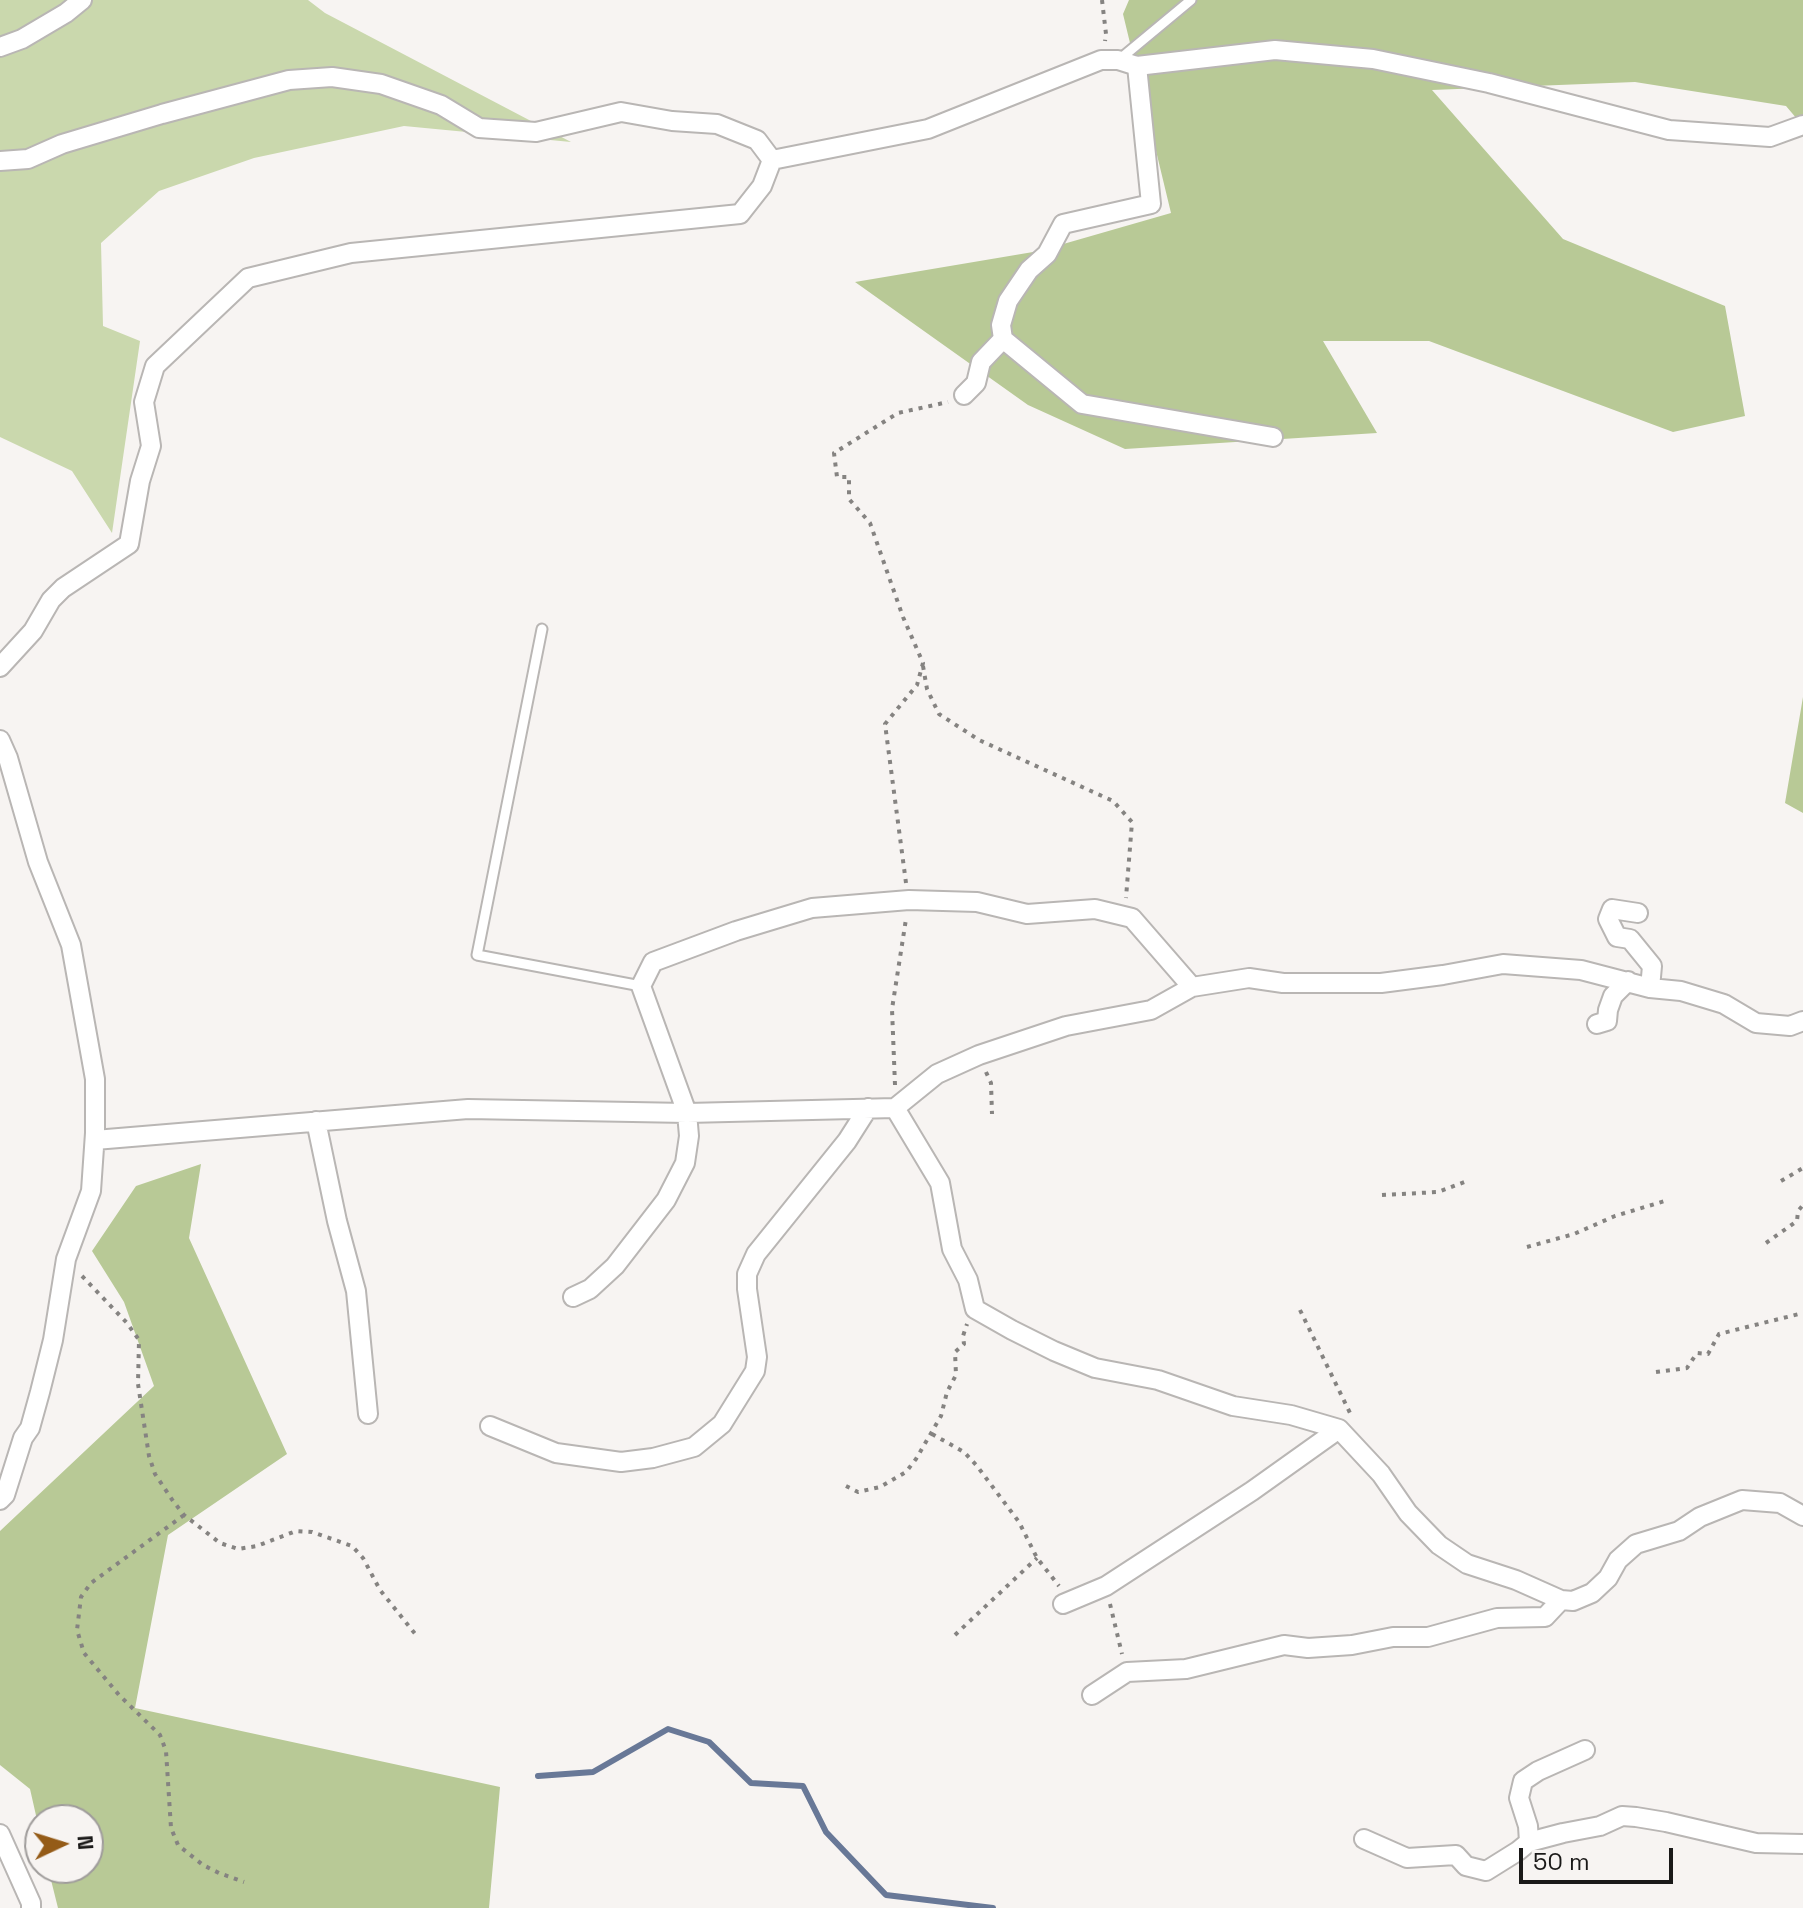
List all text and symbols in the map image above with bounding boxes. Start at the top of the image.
north arrow [24,1804,104,1884]
scale bar [1523,1832,1677,1882]
text: N [71,1834,100,1851]
text: 50 m [1533,1846,1590,1877]

